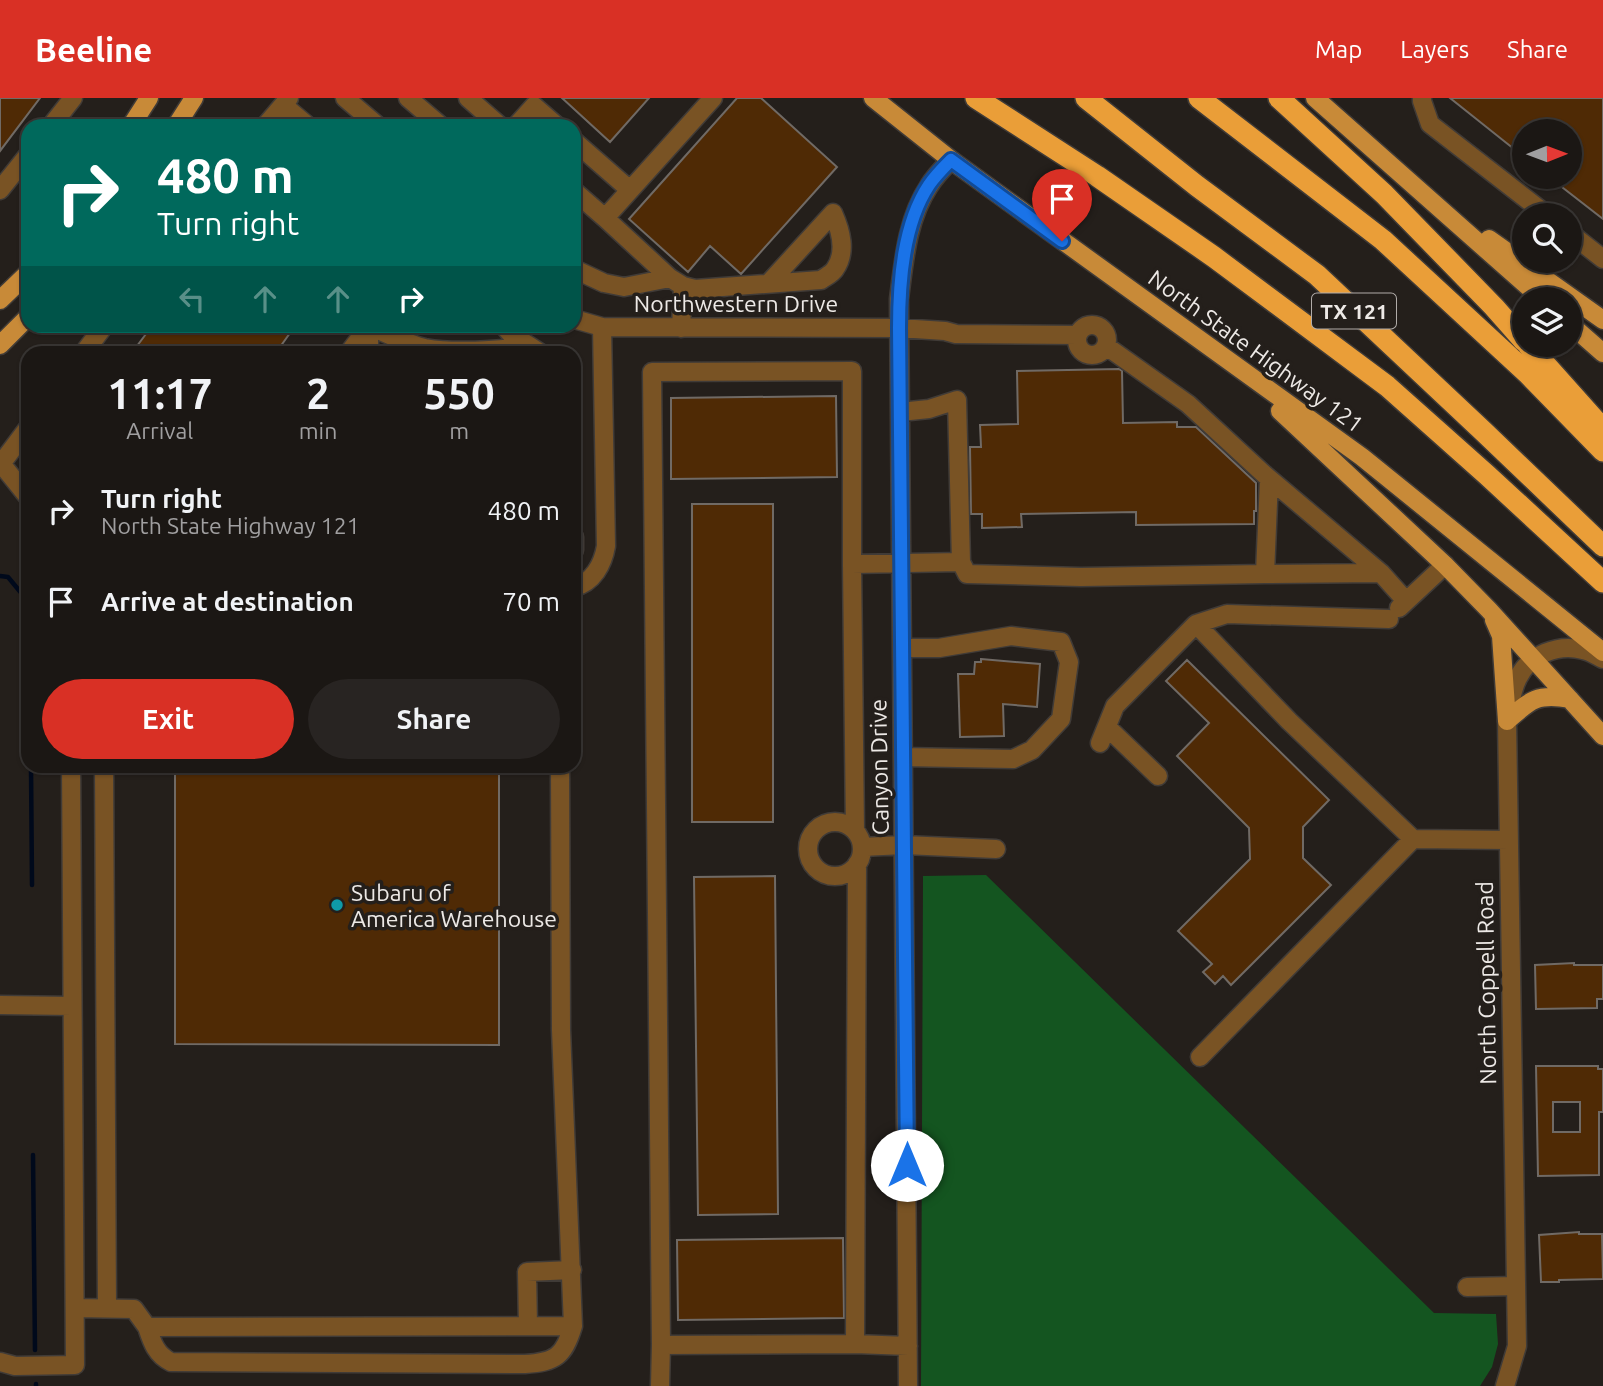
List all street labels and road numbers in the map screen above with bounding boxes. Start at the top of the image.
street label: North State Highway 121 [1144,265,1368,437]
street label: Northwestern Drive [634,291,838,316]
road number: TX 121 [1312,294,1396,328]
street label: Canyon Drive [865,699,893,835]
street label: North Coppell Road [1472,881,1500,1085]

